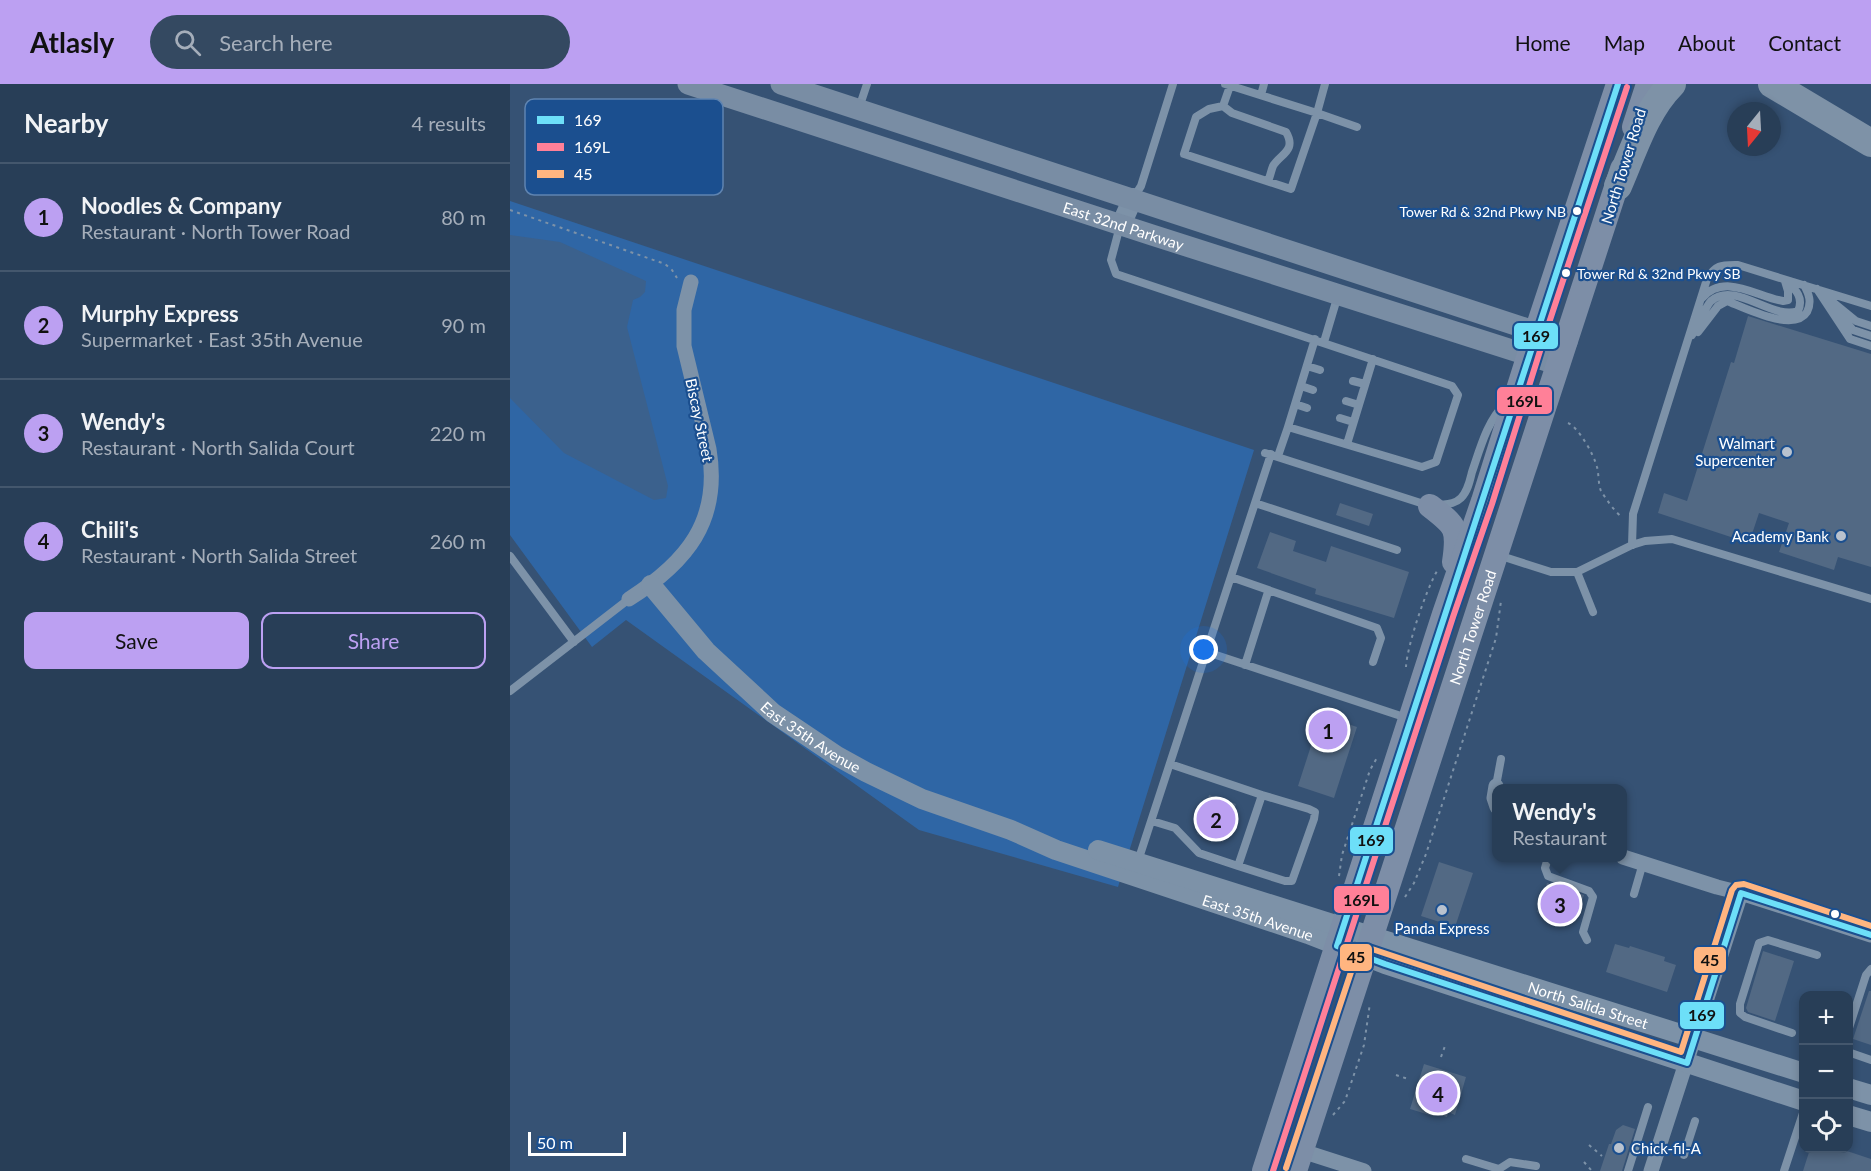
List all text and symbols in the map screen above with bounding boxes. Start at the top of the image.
search box [150,15,570,69]
text: Atlasly [30,25,114,59]
icon: search [171,26,204,59]
text: Search here [219,29,333,56]
text: Home [1515,30,1571,55]
text: Map [1604,30,1645,55]
text: About [1678,30,1735,55]
text: Contact [1768,30,1841,55]
legend [525,99,723,195]
north arrow [1727,102,1781,156]
street label: North Tower Road [1597,106,1649,226]
text: Nearby [24,107,109,139]
text: 169 [574,110,602,129]
text: 4 results [411,111,486,135]
text: 169L [574,137,610,156]
text: 45 [574,164,593,183]
text: Noodles & Company [81,192,282,219]
street label: East 32nd Parkway [1061,198,1186,254]
place label: Tower Rd & 32nd Pkwy NB [1399,203,1566,220]
text: 1 [38,205,49,229]
text: 80 m [441,205,486,229]
marker: Tower Rd & 32nd Pkwy NB [1571,205,1583,217]
text: Restaurant · North Tower Road [81,219,351,243]
place label: Tower Rd & 32nd Pkwy SB [1577,265,1741,282]
marker: Tower Rd & 32nd Pkwy SB [1560,267,1572,279]
text: Murphy Express [81,300,239,327]
text: 2 [38,313,49,337]
text: 90 m [441,313,486,337]
line badge: 169 [1513,322,1559,350]
text: 169 [1522,326,1550,345]
text: Supermarket · East 35th Avenue [81,327,363,351]
street label: Biscay Street [682,377,718,464]
line badge: 169L [1496,386,1553,415]
text: 169L [1506,391,1543,410]
text: Wendy's [81,408,165,435]
text: 3 [38,421,49,445]
text: 220 m [430,421,486,445]
place label: Walmart Supercenter [1695,434,1776,469]
text: Restaurant · North Salida Court [81,435,355,459]
marker: Walmart Supercenter [1780,445,1794,459]
text: Chili's [81,516,139,543]
place label: Academy Bank [1732,527,1829,545]
text: 4 [38,529,49,553]
text: 260 m [430,529,486,553]
marker: Academy Bank [1834,529,1848,543]
text: Restaurant · North Salida Street [81,543,357,567]
street label: North Tower Road [1445,568,1500,687]
button: Save [24,612,249,669]
button: Share [261,612,486,669]
your location [1189,635,1218,664]
street label: East 35th Avenue [757,697,864,776]
pin: 1 [1308,708,1348,752]
popup [1492,784,1627,862]
pin: 2 [1196,796,1236,842]
text: Wendy's [1512,798,1596,825]
text: Restaurant [1512,825,1607,849]
line badge: 169 [1349,826,1394,855]
text: 169 [1357,830,1385,849]
pin: 3 [1540,882,1580,926]
line badge: 169L [1333,885,1390,914]
street label: East 35th Avenue [1200,890,1316,944]
text: 169L [1343,890,1380,909]
marker: Panda Express [1435,903,1449,917]
unlabelled marker [1829,908,1841,920]
place label: Panda Express [1395,919,1489,937]
line badge: 45 [1339,943,1373,972]
line badge: 45 [1693,946,1727,974]
text: 45 [1347,947,1365,966]
text: 45 [1701,950,1719,969]
street label: North Salida Street [1526,977,1651,1032]
map controls [1799,991,1853,1153]
button: + [1799,991,1853,1045]
line badge: 169 [1679,1001,1725,1030]
text: 169 [1688,1005,1716,1024]
button: − [1799,1045,1853,1099]
pin: 4 [1418,1070,1458,1116]
button: locate [1799,1099,1853,1153]
scale bar [528,1129,626,1156]
text: 50 m [537,1133,573,1152]
place label: Chick-fil-A [1631,1139,1702,1157]
marker: Chick-fil-A [1612,1141,1626,1155]

